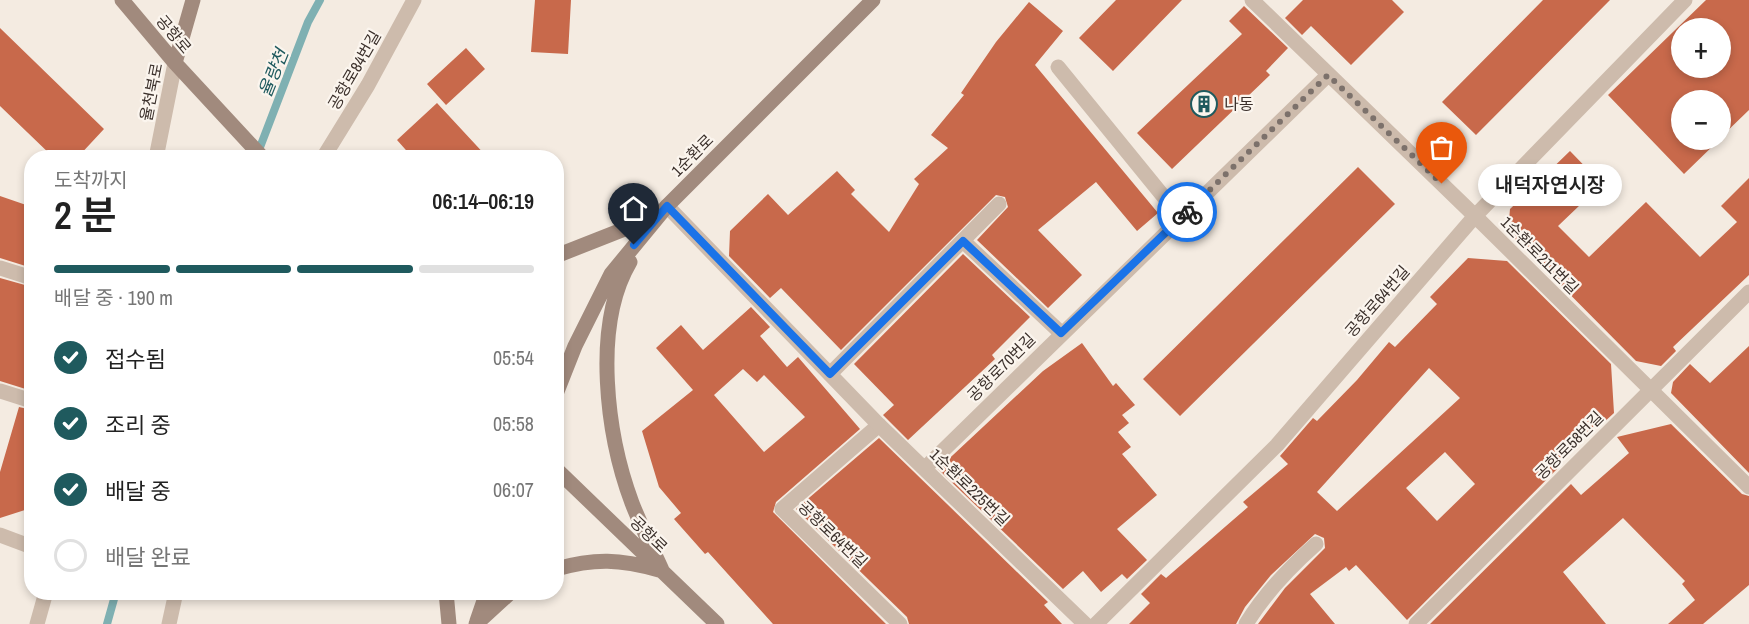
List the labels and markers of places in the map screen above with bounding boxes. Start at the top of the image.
building icon: 나동 [1189,89,1219,119]
place label: 나동 [1224,93,1254,115]
pin [1416,122,1467,184]
callout: 내덕자연시장 [1478,163,1622,205]
pin [608,183,659,245]

